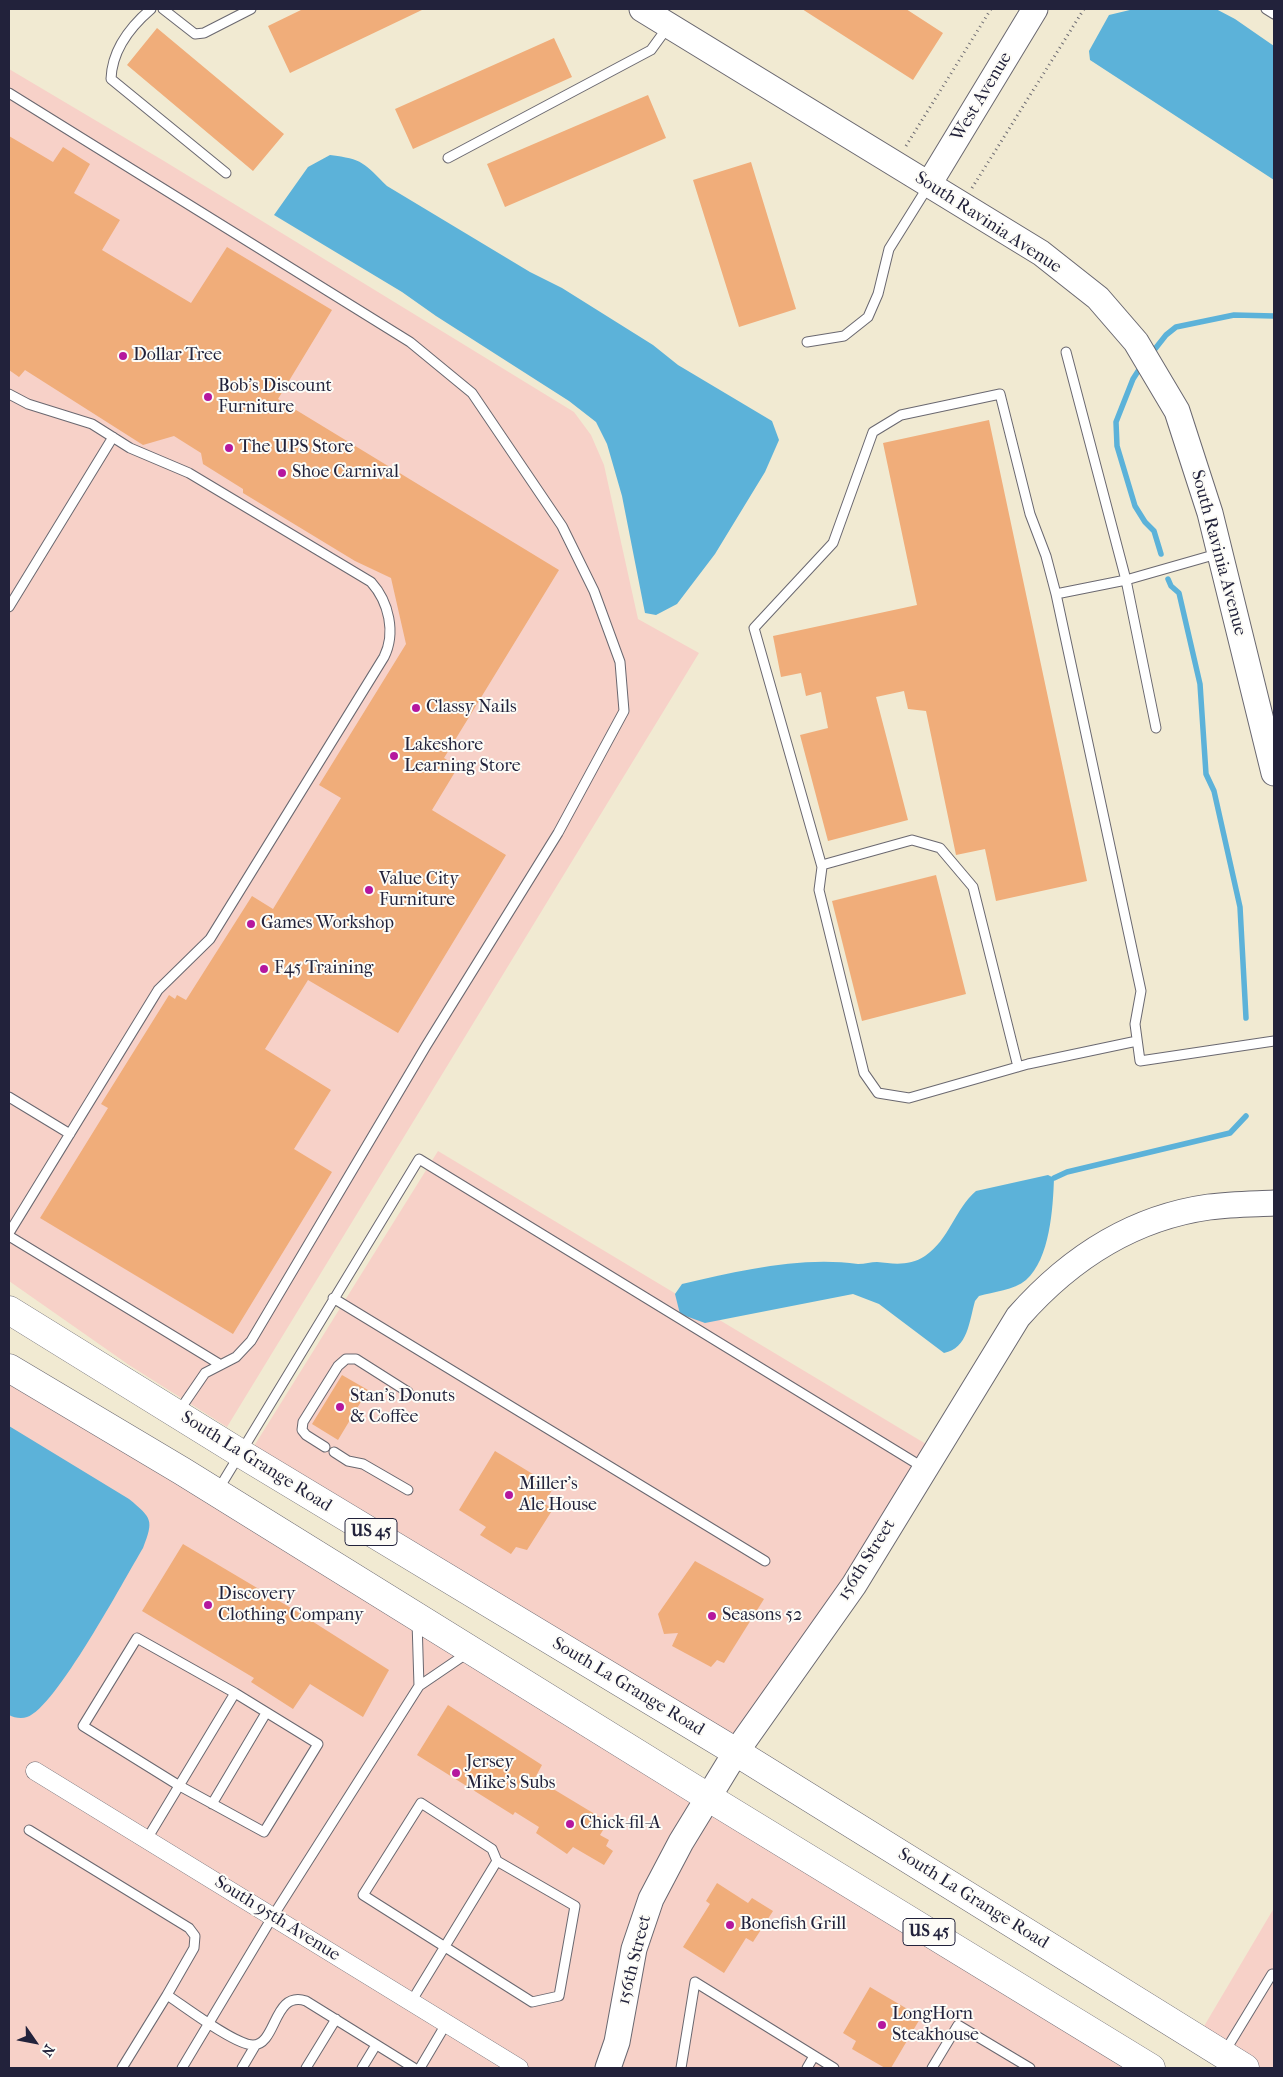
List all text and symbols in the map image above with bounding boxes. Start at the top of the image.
street label: West Avenue [947,48,1017,146]
street label: South Ravinia Avenue [911,168,1065,278]
place label: Dollar Tree [133,345,222,367]
marker: Dollar Tree [117,350,129,362]
place label: Bob's Discount Furniture [218,376,332,418]
marker: Bob's Discount Furniture [202,391,214,403]
place label: The UPS Store [239,437,353,459]
marker: The UPS Store [223,442,235,454]
place label: Shoe Carnival [292,462,399,484]
marker: Shoe Carnival [276,467,288,479]
street label: South Ravinia Avenue [1186,468,1250,638]
place label: Classy Nails [426,697,517,719]
marker: Classy Nails [410,702,422,714]
place label: Lakeshore Learning Store [404,735,521,778]
marker: Lakeshore Learning Store [388,750,400,762]
place label: Value City Furniture [379,869,459,912]
marker: Value City Furniture [363,884,375,896]
place label: Games Workshop [261,913,394,935]
marker: Games Workshop [245,918,257,930]
place label: F45 Training [274,958,373,980]
marker: F45 Training [258,963,270,975]
place label: Stan's Donuts & Coffee [350,1386,455,1428]
marker: Stan's Donuts & Coffee [334,1401,346,1413]
street label: South La Grange Road [177,1407,335,1517]
place label: Miller's Ale House [519,1474,597,1516]
marker: Miller's Ale House [503,1489,515,1501]
street label: 156th Street [834,1515,900,1605]
road number: US 45 [345,1518,397,1545]
place label: Discovery Clothing Company [218,1584,363,1626]
marker: Discovery Clothing Company [202,1599,214,1611]
place label: Seasons 52 [722,1605,802,1627]
marker: Seasons 52 [706,1610,718,1622]
street label: South La Grange Road [548,1633,708,1741]
place label: Jersey Mike's Subs [466,1752,555,1795]
marker: Jersey Mike's Subs [450,1767,462,1779]
place label: Chick-fil-A [580,1813,661,1835]
marker: Chick-fil-A [564,1818,576,1830]
street label: South La Grange Road [894,1844,1052,1954]
street label: South 95th Avenue [210,1872,344,1966]
street label: 156th Street [613,1913,657,2007]
place label: Bonefish Grill [740,1914,846,1936]
road number: US 45 [903,1918,955,1945]
marker: Bonefish Grill [724,1919,736,1931]
place label: LongHorn Steakhouse [892,2004,979,2046]
north arrow [10,2017,60,2067]
marker: LongHorn Steakhouse [876,2019,888,2031]
text: N [38,2041,58,2060]

